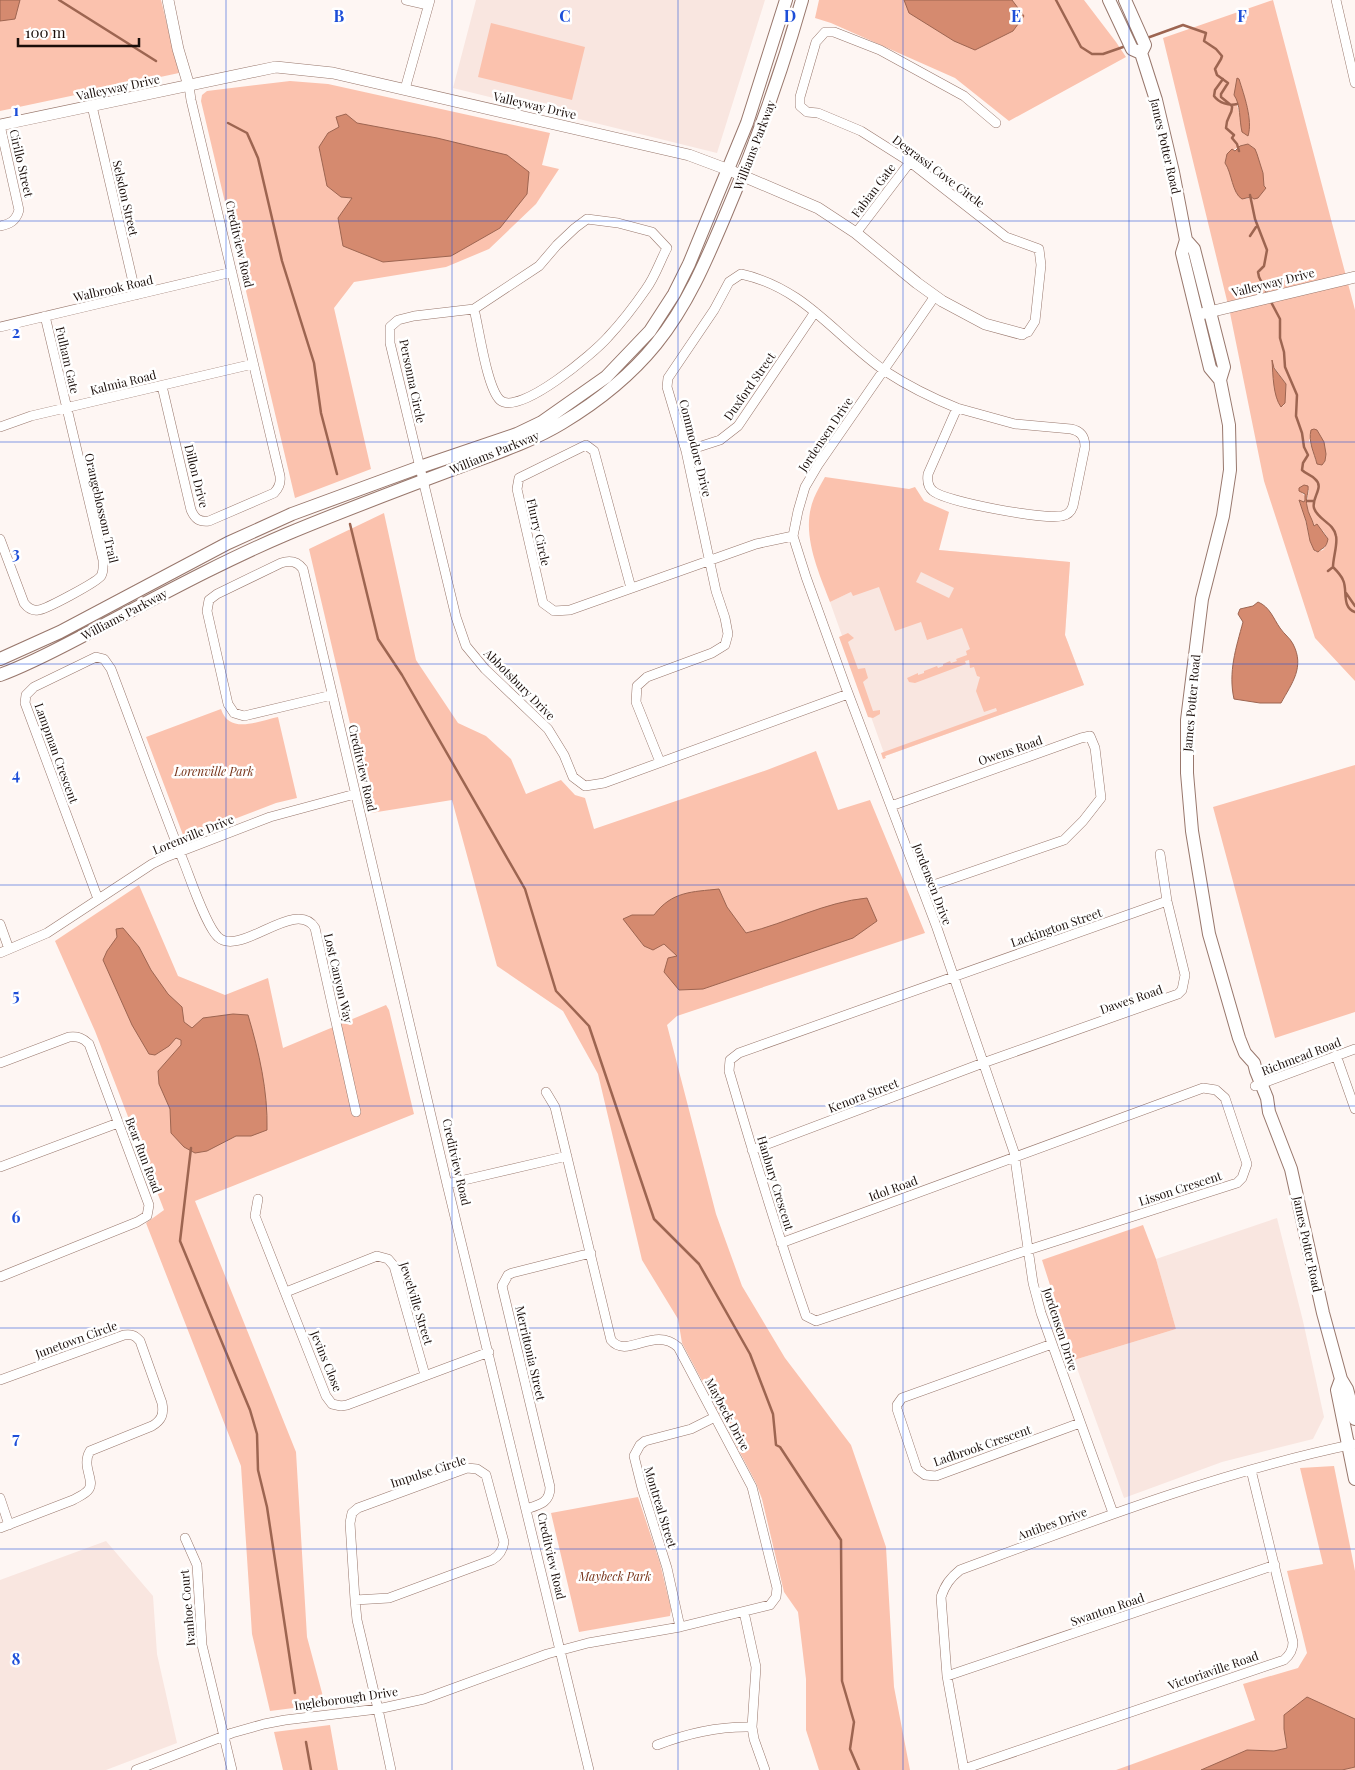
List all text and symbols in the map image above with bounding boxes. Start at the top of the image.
text: B [334,5,345,26]
text: C [559,5,571,26]
text: D [784,5,796,26]
text: E [1011,5,1021,26]
text: F [1237,5,1247,26]
scale bar [18,15,139,47]
text: 100 m [25,22,66,42]
street label: Valleyway Drive [74,70,161,104]
street label: Valleyway Drive [491,87,578,122]
street label: James Potter Road [1147,96,1185,195]
street label: Williams Parkway [729,98,779,193]
text: 1 [13,99,19,120]
street label: Cirillo Street [6,128,38,199]
street label: Degrassi Cove Circle [890,131,988,211]
street label: Selsdon Street [110,159,143,238]
street label: Fabian Gate [847,160,899,220]
street label: Creditview Road [222,199,258,289]
street label: Valleyway Drive [1229,264,1316,300]
street label: Walbrook Road [71,271,154,305]
text: 2 [12,321,20,342]
street label: Fulham Gate [52,325,84,395]
street label: Personna Circle [396,338,430,424]
street label: Duxford Street [720,348,779,423]
street label: Kalmia Road [88,366,158,398]
street label: Jordensen Drive [794,394,856,475]
street label: Commodore Drive [676,398,716,498]
street label: Williams Parkway [446,427,541,478]
street label: Dillon Drive [181,443,213,509]
street label: Orangeblossom Trail [82,451,123,565]
street label: Flurry Circle [523,497,555,567]
text: 3 [12,542,20,563]
street label: Williams Parkway [77,585,170,644]
street label: Abbotsbury Drive [480,644,559,723]
street label: James Potter Road [1179,654,1203,753]
street label: Lampman Crescent [31,701,83,806]
street label: Creditview Road [345,723,381,813]
street label: Owens Road [976,732,1044,768]
text: 4 [12,763,20,784]
park label: Lorenville Park [173,763,254,779]
street label: Lorenville Drive [150,810,236,858]
street label: Jordensen Drive [910,840,956,927]
street label: Lackington Street [1008,904,1104,950]
street label: Lost Canyon Way [321,931,357,1025]
street label: Dawes Road [1097,981,1165,1017]
text: 5 [12,984,20,1005]
street label: Richmead Road [1259,1033,1343,1079]
street label: Kenora Street [826,1074,901,1116]
street label: Bear Run Road [122,1115,166,1195]
street label: Creditview Road [439,1117,475,1207]
street label: Hanbury Crescent [754,1134,798,1233]
street label: Lisson Crescent [1137,1167,1224,1209]
street label: Idol Road [866,1172,920,1204]
street label: James Potter Road [1290,1194,1326,1293]
text: 6 [12,1206,21,1227]
street label: Jewelville Street [397,1259,437,1347]
street label: Jordensen Drive [1040,1284,1082,1373]
street label: Merrittonia Street [512,1304,550,1403]
street label: Junetown Circle [32,1317,119,1362]
street label: Jevins Close [307,1327,346,1394]
street label: Maybeck Drive [702,1375,754,1453]
street label: Ladbrook Crescent [931,1421,1034,1469]
text: 7 [12,1427,20,1448]
street label: Impulse Circle [388,1451,468,1491]
street label: Montreal Street [641,1464,681,1550]
street label: Antibes Drive [1014,1503,1089,1543]
street label: Creditview Road [534,1511,570,1601]
street label: Ivanhoe Court [176,1568,198,1647]
park label: Maybeck Park [578,1568,651,1584]
street label: Swanton Road [1068,1589,1146,1629]
street label: Victoriaville Road [1165,1647,1260,1693]
text: 8 [12,1648,21,1669]
street label: Ingleborough Drive [293,1683,399,1713]

